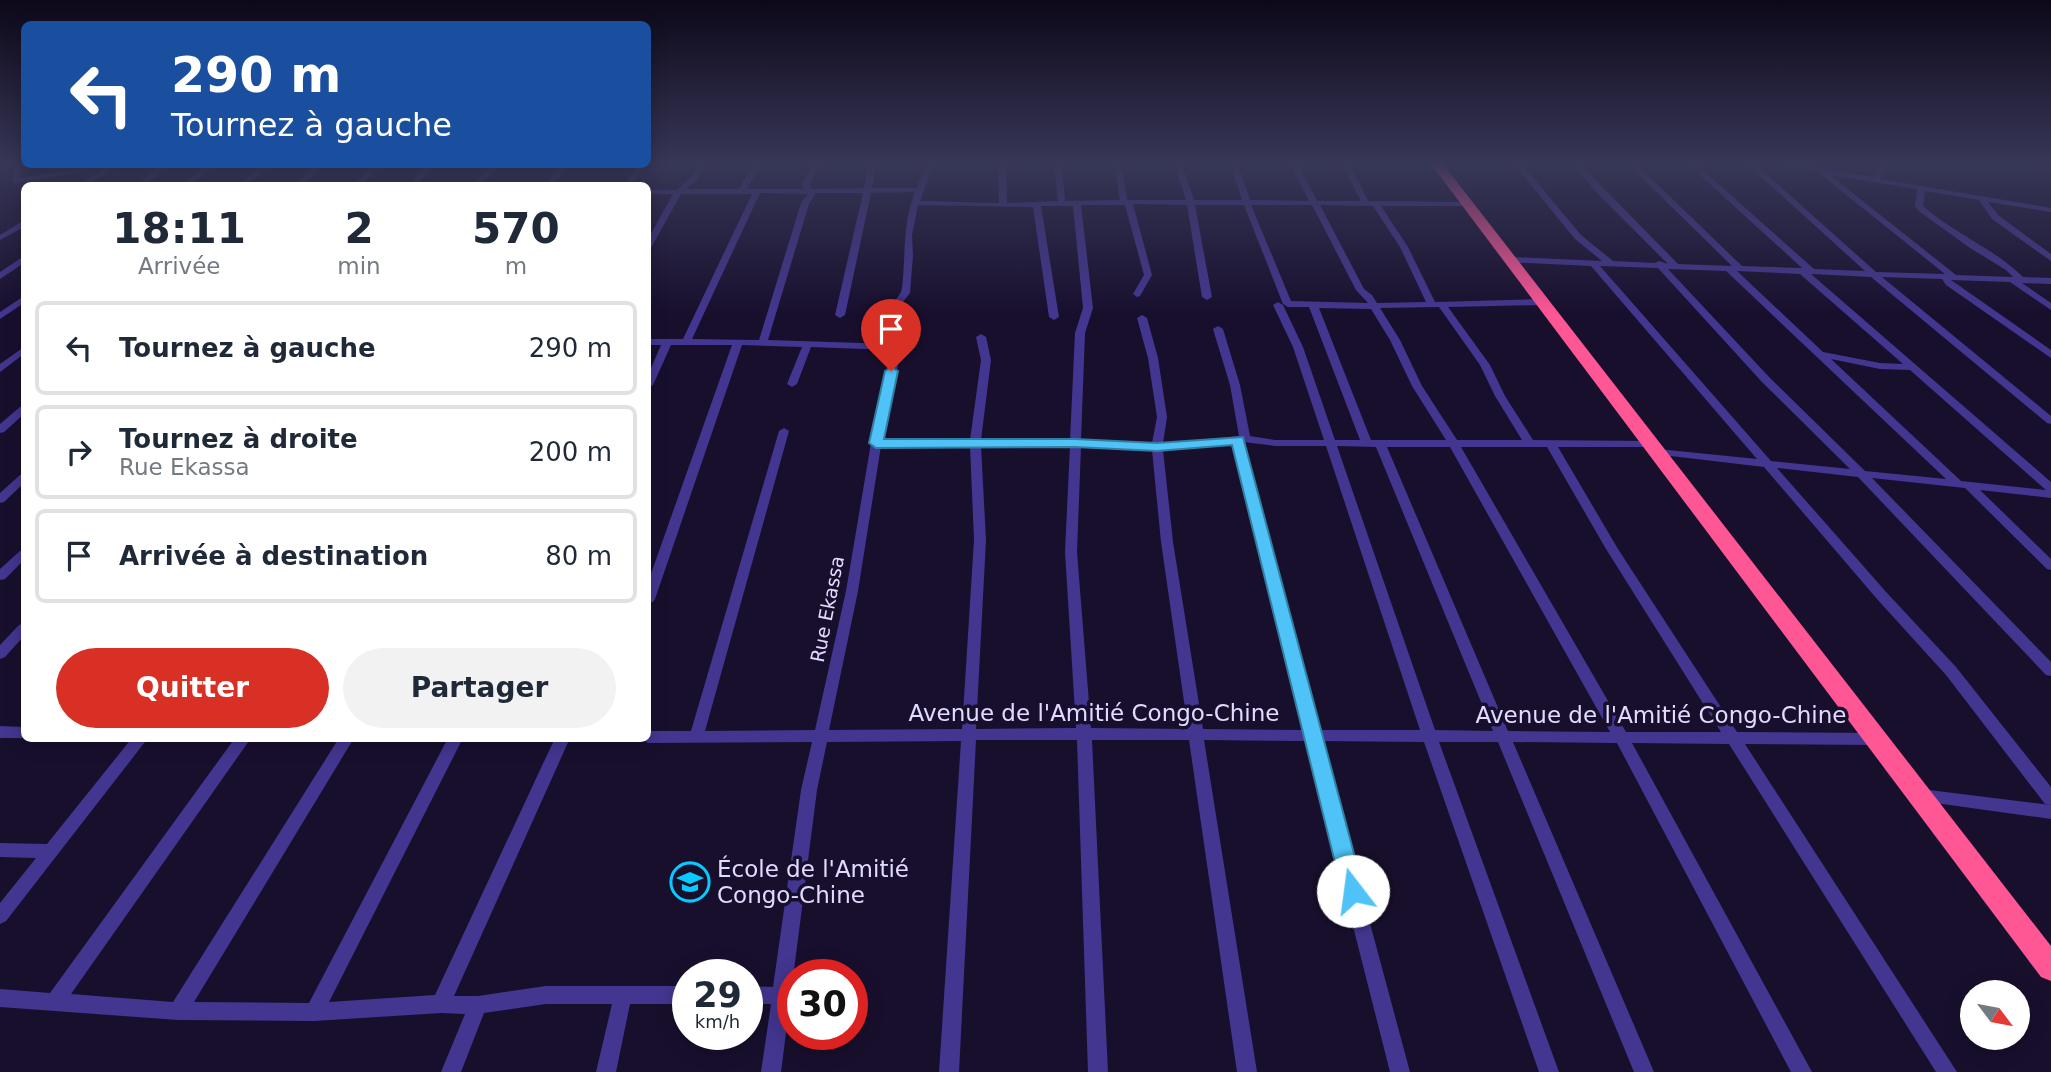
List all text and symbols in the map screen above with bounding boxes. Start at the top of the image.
text: 290 m [171,47,341,104]
icon: left [56,49,147,140]
text: Tournez à gauche [171,106,452,144]
text: 18:11 [112,204,246,253]
text: 2 [344,204,374,253]
text: 570 [472,204,560,253]
text: Arrivée [138,253,220,279]
text: min [337,253,381,279]
text: m [505,253,527,279]
pin [861,299,921,371]
icon: arrive [872,310,910,348]
icon: left [60,329,98,367]
text: Tournez à gauche [119,333,376,363]
text: 290 m [529,333,612,363]
text: Tournez à droite [119,424,358,454]
icon: right [60,433,98,471]
text: 200 m [529,437,612,467]
text: Rue Ekassa [119,454,250,480]
icon: arrive [60,537,98,575]
text: Arrivée à destination [119,541,428,571]
text: 80 m [545,541,612,571]
street label: Rue Ekassa [806,554,848,664]
button: Quitter [56,648,329,728]
button: Partager [343,648,616,728]
street label: Avenue de l'Amitié Congo-Chine [909,700,1279,726]
street label: Avenue de l'Amitié Congo-Chine [1476,702,1846,728]
position arrow [1316,854,1390,928]
place label: École de l'Amitié Congo-Chine [717,855,909,908]
school or university icon: École de l'Amitié Congo-Chine [669,861,711,903]
speed limit sign: 30 [777,959,868,1050]
text: 29 [693,975,742,1015]
north arrow [1960,980,2030,1050]
map controls [1960,980,2030,1050]
text: km/h [695,1011,740,1032]

